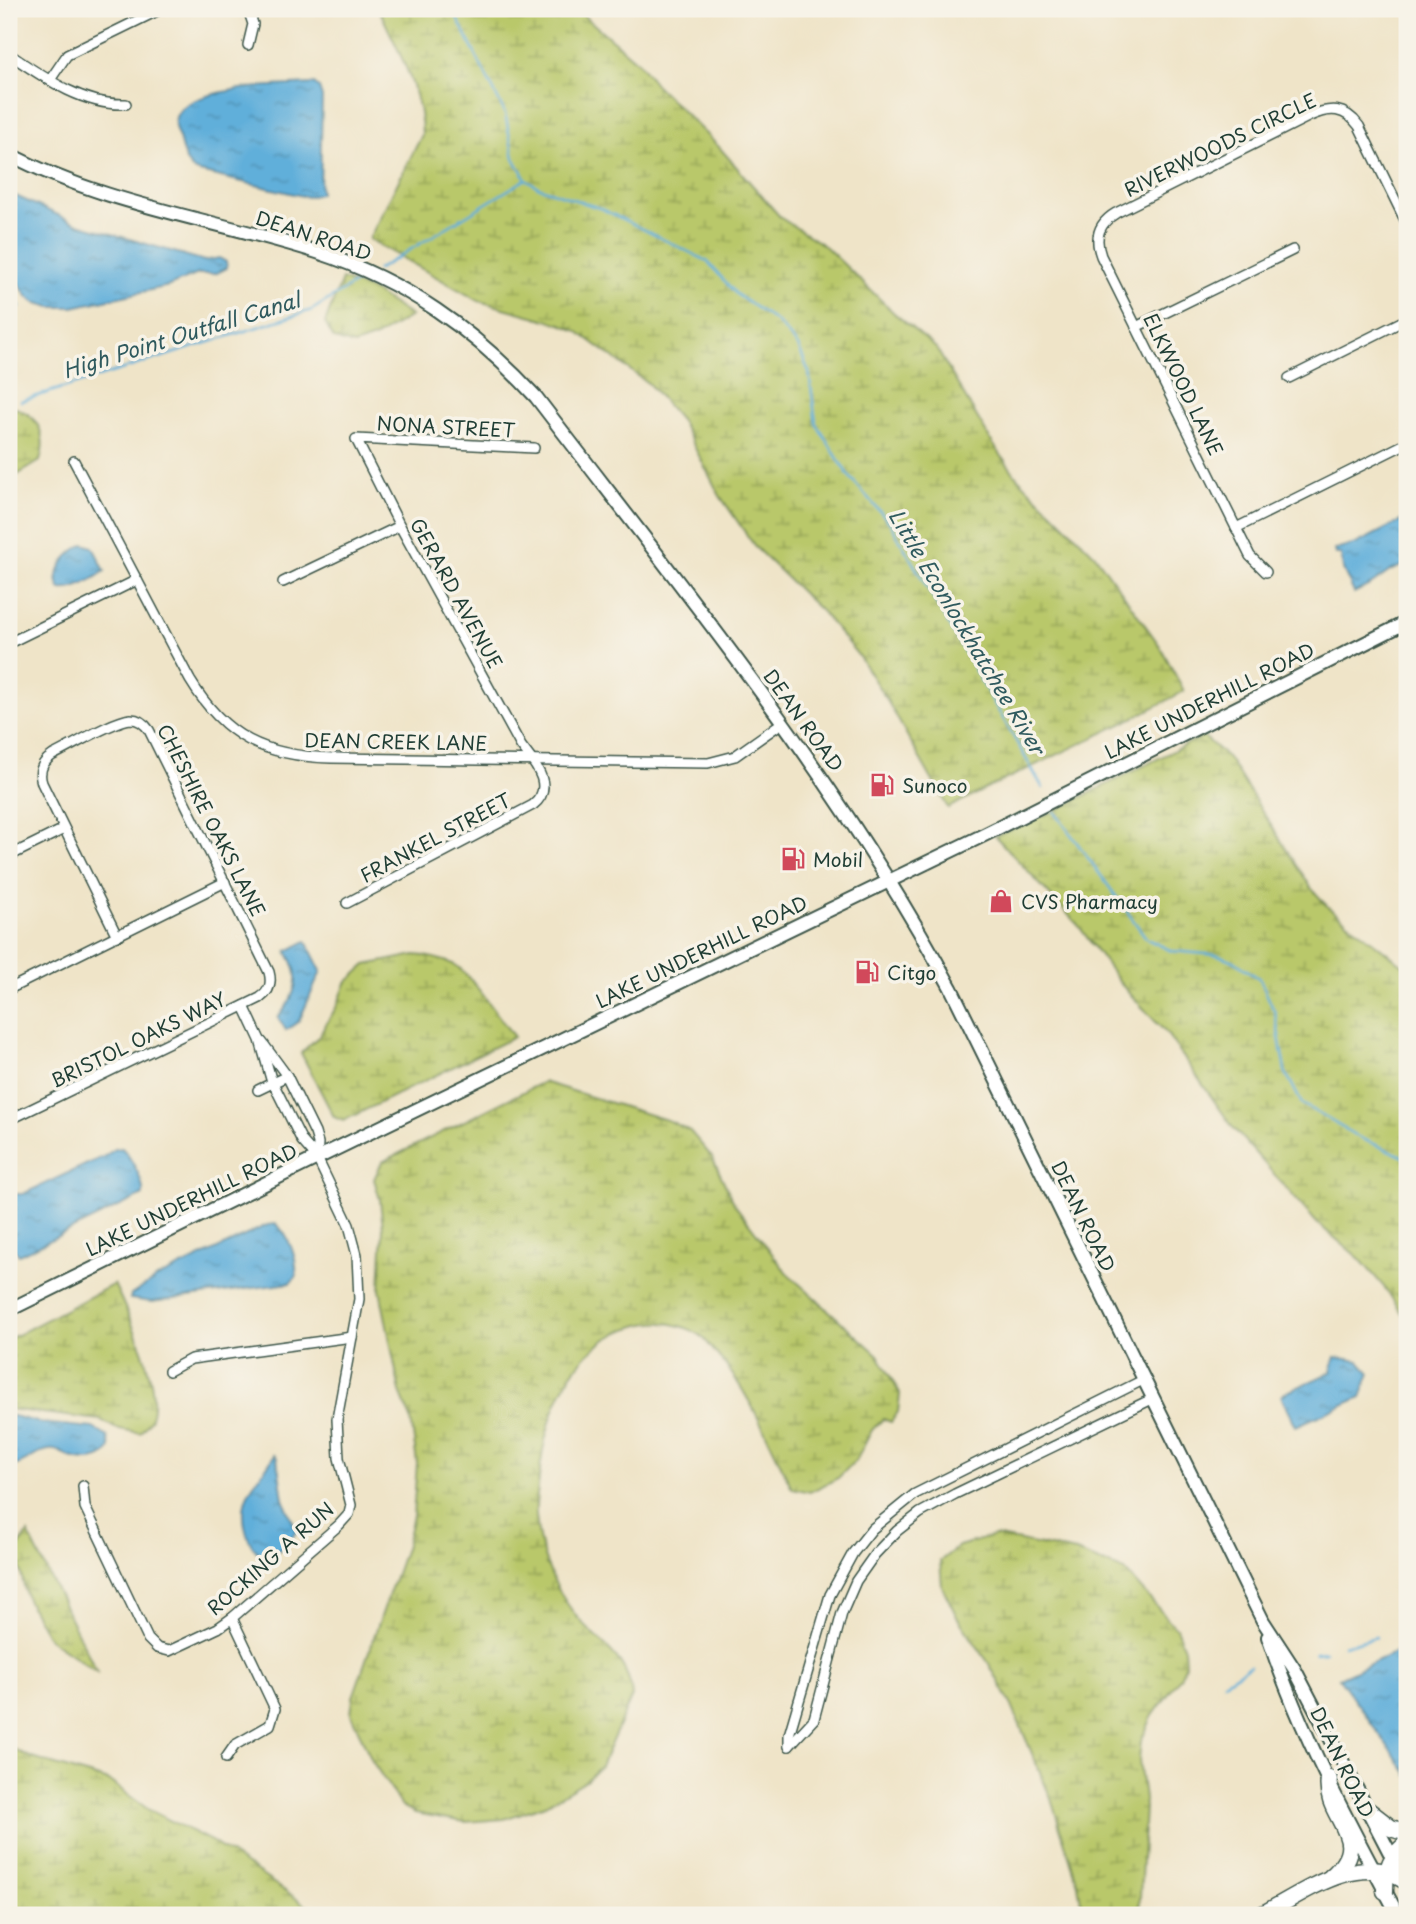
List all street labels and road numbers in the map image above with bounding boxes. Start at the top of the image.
street label: RIVERWOODS CIRCLE [1119,85,1321,203]
street label: DEAN ROAD [253,203,375,267]
street label: ELKWOOD LANE [1137,308,1231,460]
street label: NONA STREET [376,408,516,444]
street label: GERARD AVENUE [404,513,510,673]
street label: LAKE UNDERHILL ROAD [1099,635,1319,765]
street label: DEAN ROAD [757,663,851,777]
street label: CHESHIRE OAKS LANE [151,719,273,921]
street label: DEAN CREEK LANE [304,725,488,757]
street label: FRANKEL STREET [355,785,515,889]
street label: LAKE UNDERHILL ROAD [591,888,811,1014]
street label: BRISTOL OAKS WAY [45,984,231,1094]
street label: LAKE UNDERHILL ROAD [81,1136,301,1262]
street label: DEAN ROAD [1045,1156,1123,1276]
street label: ROCKING A RUN [200,1495,340,1621]
street label: DEAN ROAD [1304,1702,1382,1822]

